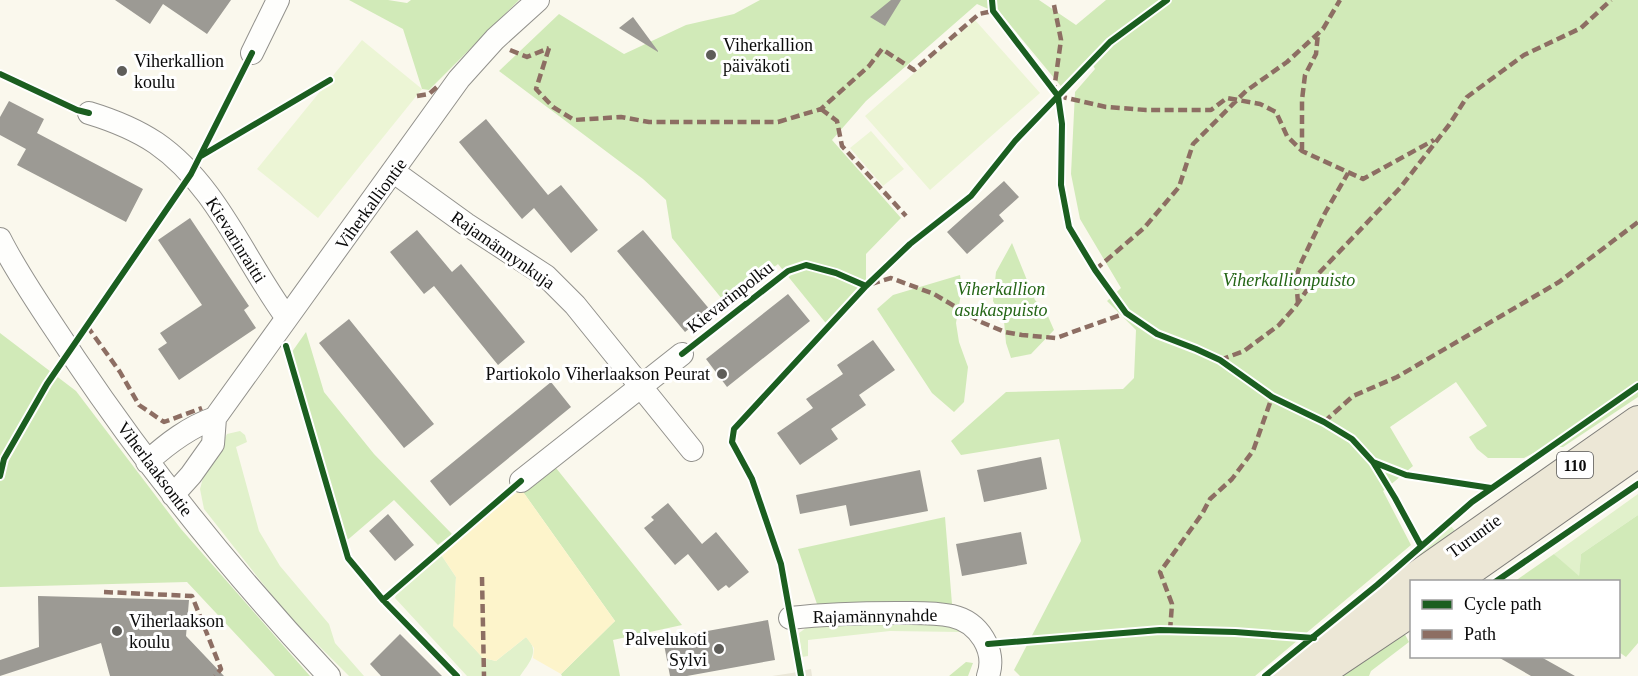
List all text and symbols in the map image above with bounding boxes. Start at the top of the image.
place label: Viherkallion päiväkoti [723,35,813,76]
marker: Viherkallion päiväkoti [704,48,718,62]
place label: Viherkallion koulu [134,51,224,92]
marker: Viherkallion koulu [115,64,129,78]
street label: Viherkalliontie [331,154,411,254]
street label: Kievarinraitti [202,194,270,286]
street label: Rajamännynkuja [447,207,559,293]
street label: Kievarinpolku [683,257,777,337]
park label: Viherkallionpuisto [1223,270,1355,290]
park label: Viherkallion asukaspuisto [954,279,1048,320]
place label: Partiokolo Viherlaakson Peurat [485,364,710,384]
marker: Partiokolo Viherlaakson Peurat [715,367,729,381]
street label: Viherlaaksontie [113,418,197,520]
road number: 110 [1557,452,1593,478]
street label: Turuntie [1443,510,1505,562]
legend [1410,580,1620,658]
text: Cycle path [1464,594,1541,614]
street label: Rajamännynahde [812,605,938,627]
place label: Viherlaakson koulu [129,611,224,652]
marker: Viherlaakson koulu [110,624,124,638]
text: Path [1464,624,1496,644]
place label: Palvelukoti Sylvi [625,629,707,670]
marker: Palvelukoti Sylvi [712,642,726,656]

